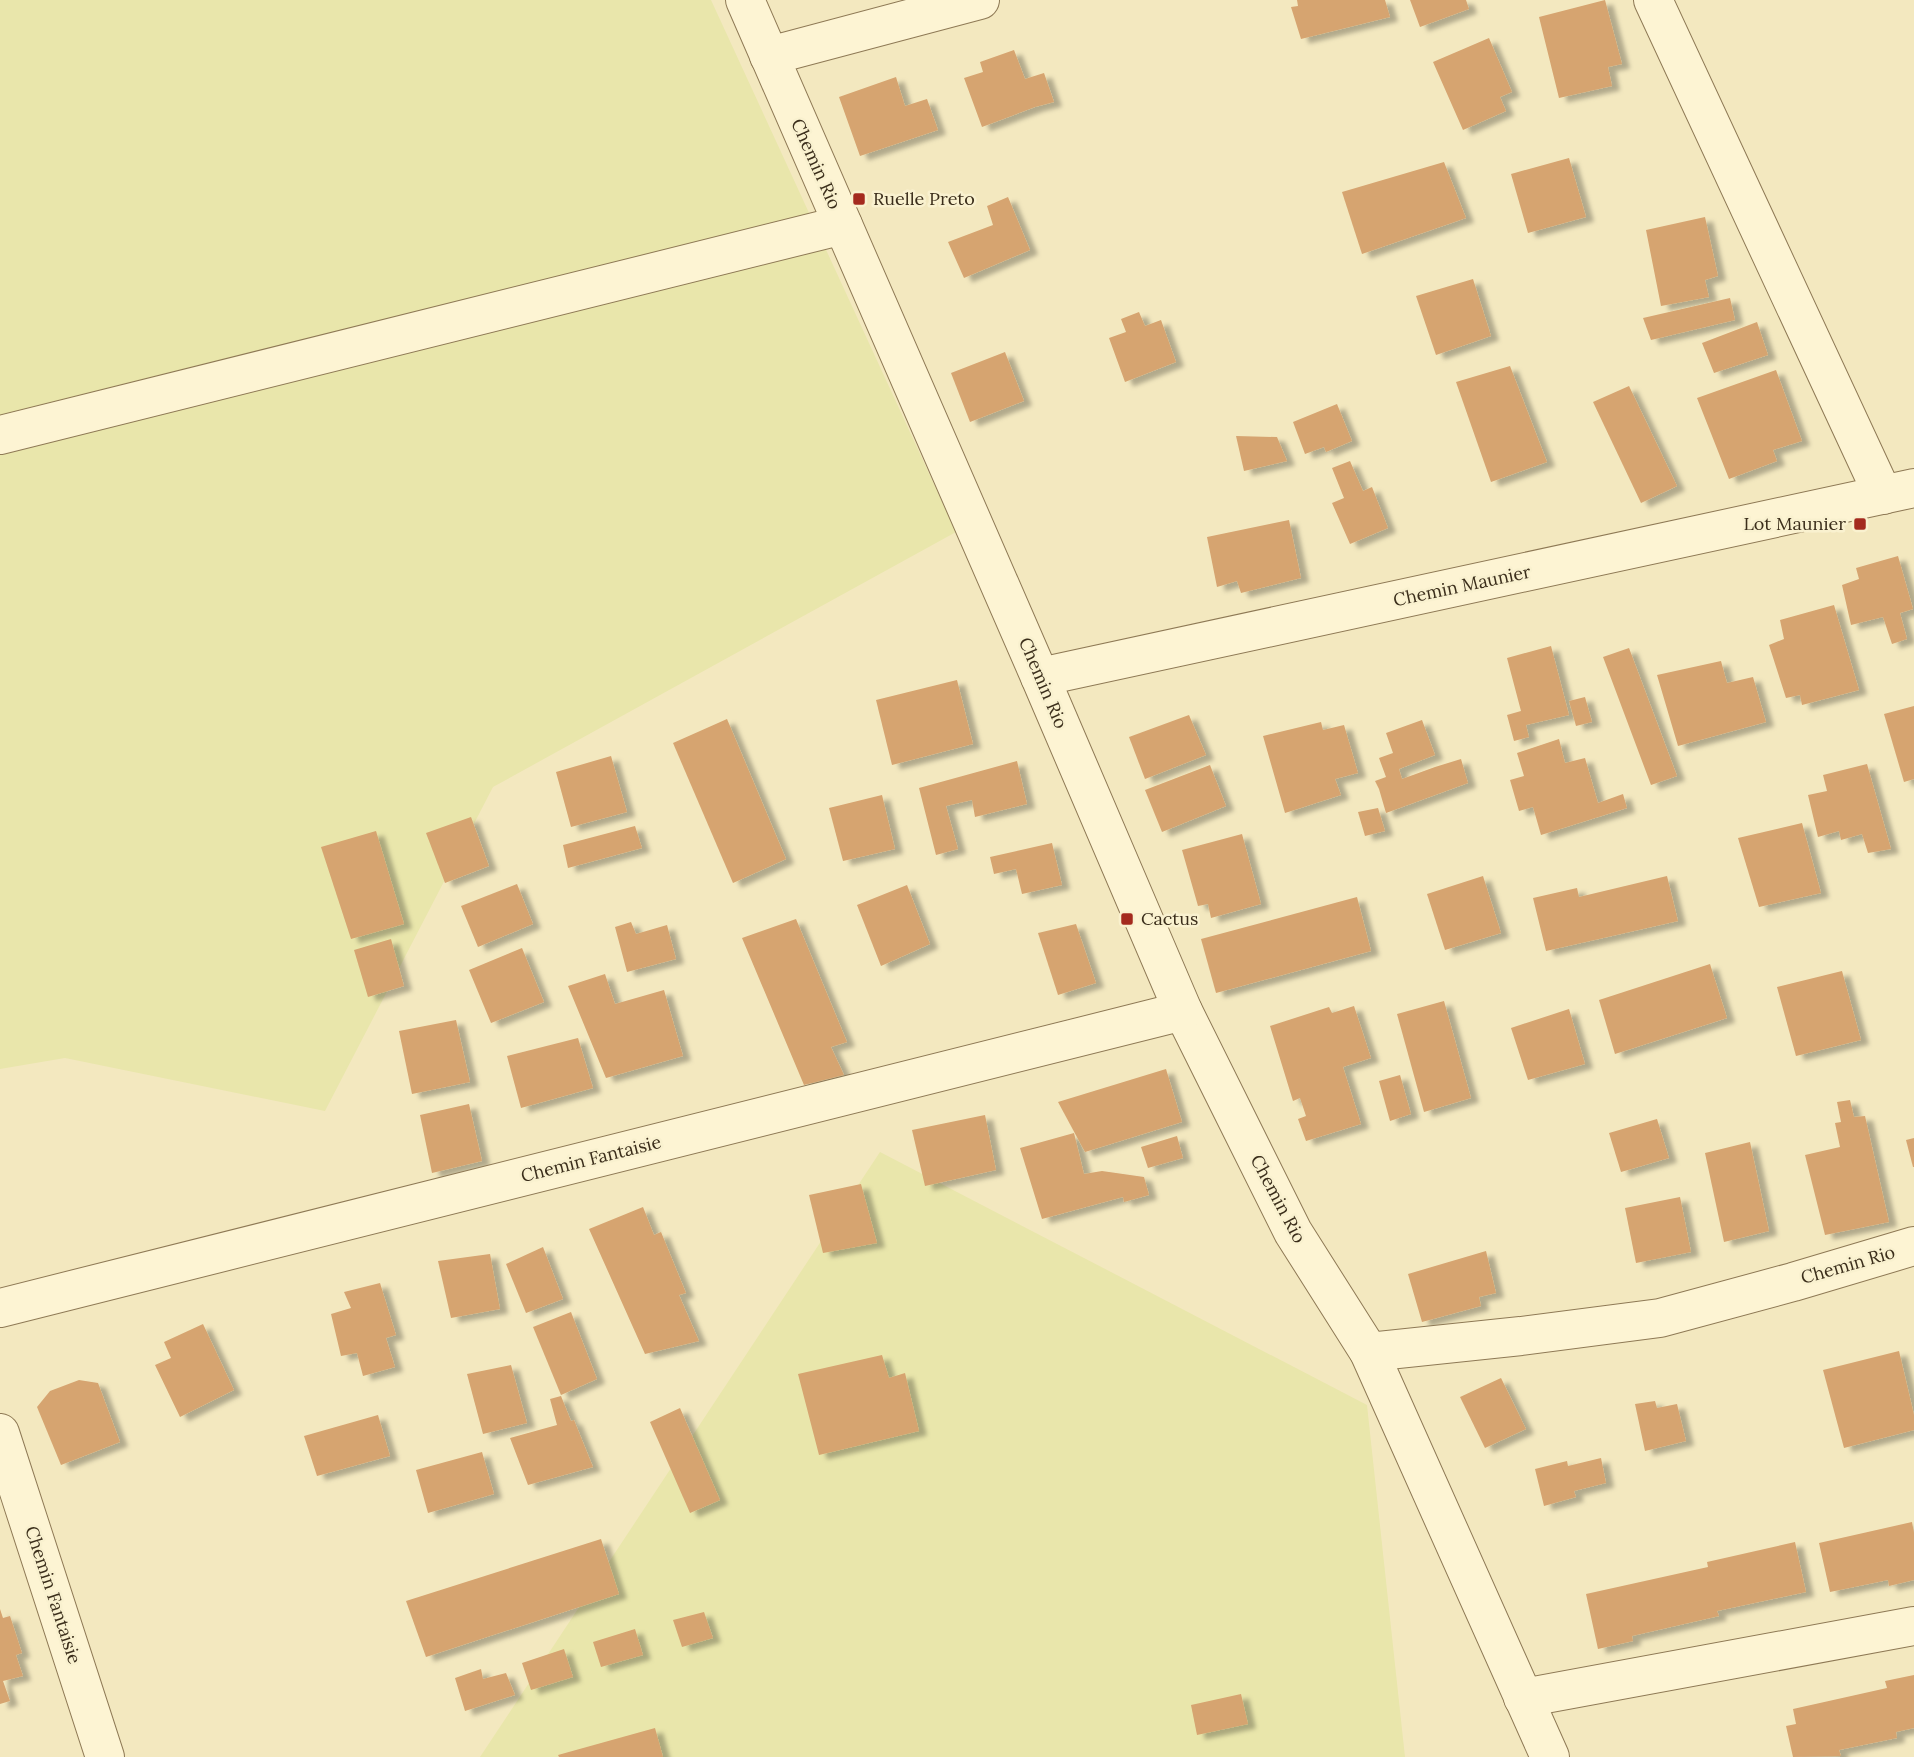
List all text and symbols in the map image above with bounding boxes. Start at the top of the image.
street label: Chemin Rio [786,115,847,213]
place label: Ruelle Preto [873,187,975,210]
marker: Ruelle Preto [851,191,867,207]
place label: Lot Maunier [1743,512,1846,535]
marker: Lot Maunier [1852,516,1868,532]
street label: Chemin Maunier [1391,560,1533,611]
street label: Chemin Rio [1014,634,1073,732]
place label: Cactus [1141,907,1198,930]
marker: Cactus [1119,911,1135,927]
street label: Chemin Fantaisie [518,1130,664,1187]
street label: Chemin Rio [1246,1151,1311,1247]
street label: Chemin Rio [1798,1240,1898,1289]
street label: Chemin Fantaisie [20,1523,87,1667]

